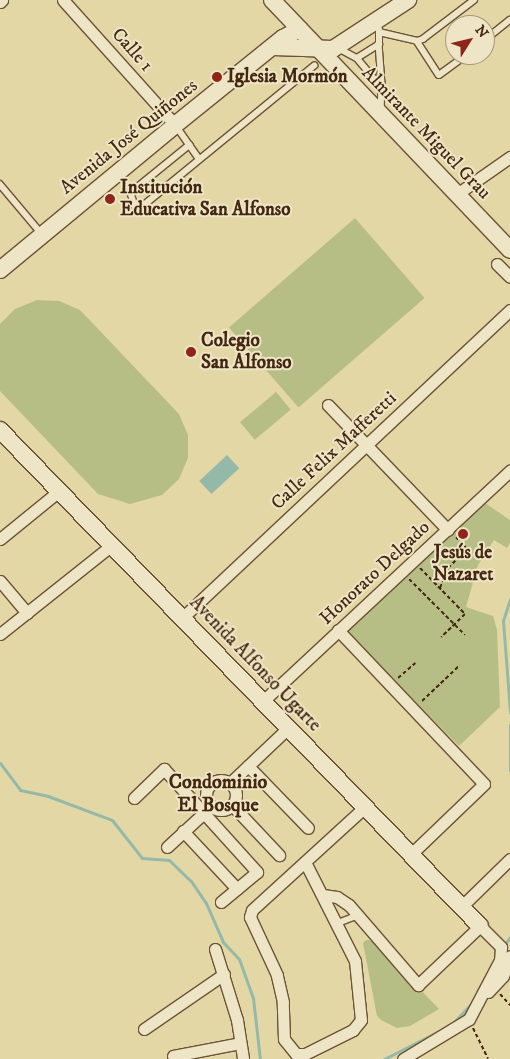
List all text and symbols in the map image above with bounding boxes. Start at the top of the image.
north arrow [445,15,495,65]
text: N [471,22,492,42]
street label: Calle 1 [106,23,158,77]
street label: Almirante Miguel Grau [357,62,495,204]
place label: Iglesia Mormón [227,66,348,88]
marker: Iglesia Mormón [211,71,223,83]
street label: Avenida José Quiñones [56,75,202,199]
place label: Institución Educativa San Alfonso [120,177,290,221]
marker: Institución Educativa San Alfonso [104,193,116,205]
place label: Colegio San Alfonso [201,330,292,374]
marker: Colegio San Alfonso [185,346,197,358]
street label: Calle Felix Mafferetti [267,387,401,515]
street label: Honorato Delgado [315,516,435,630]
marker: Jesús de Nazaret [457,528,469,540]
place label: Jesús de Nazaret [433,542,493,586]
street label: Avenida Alfonso Ugarte [184,592,326,736]
district label: Condominio El Bosque [169,770,267,817]

